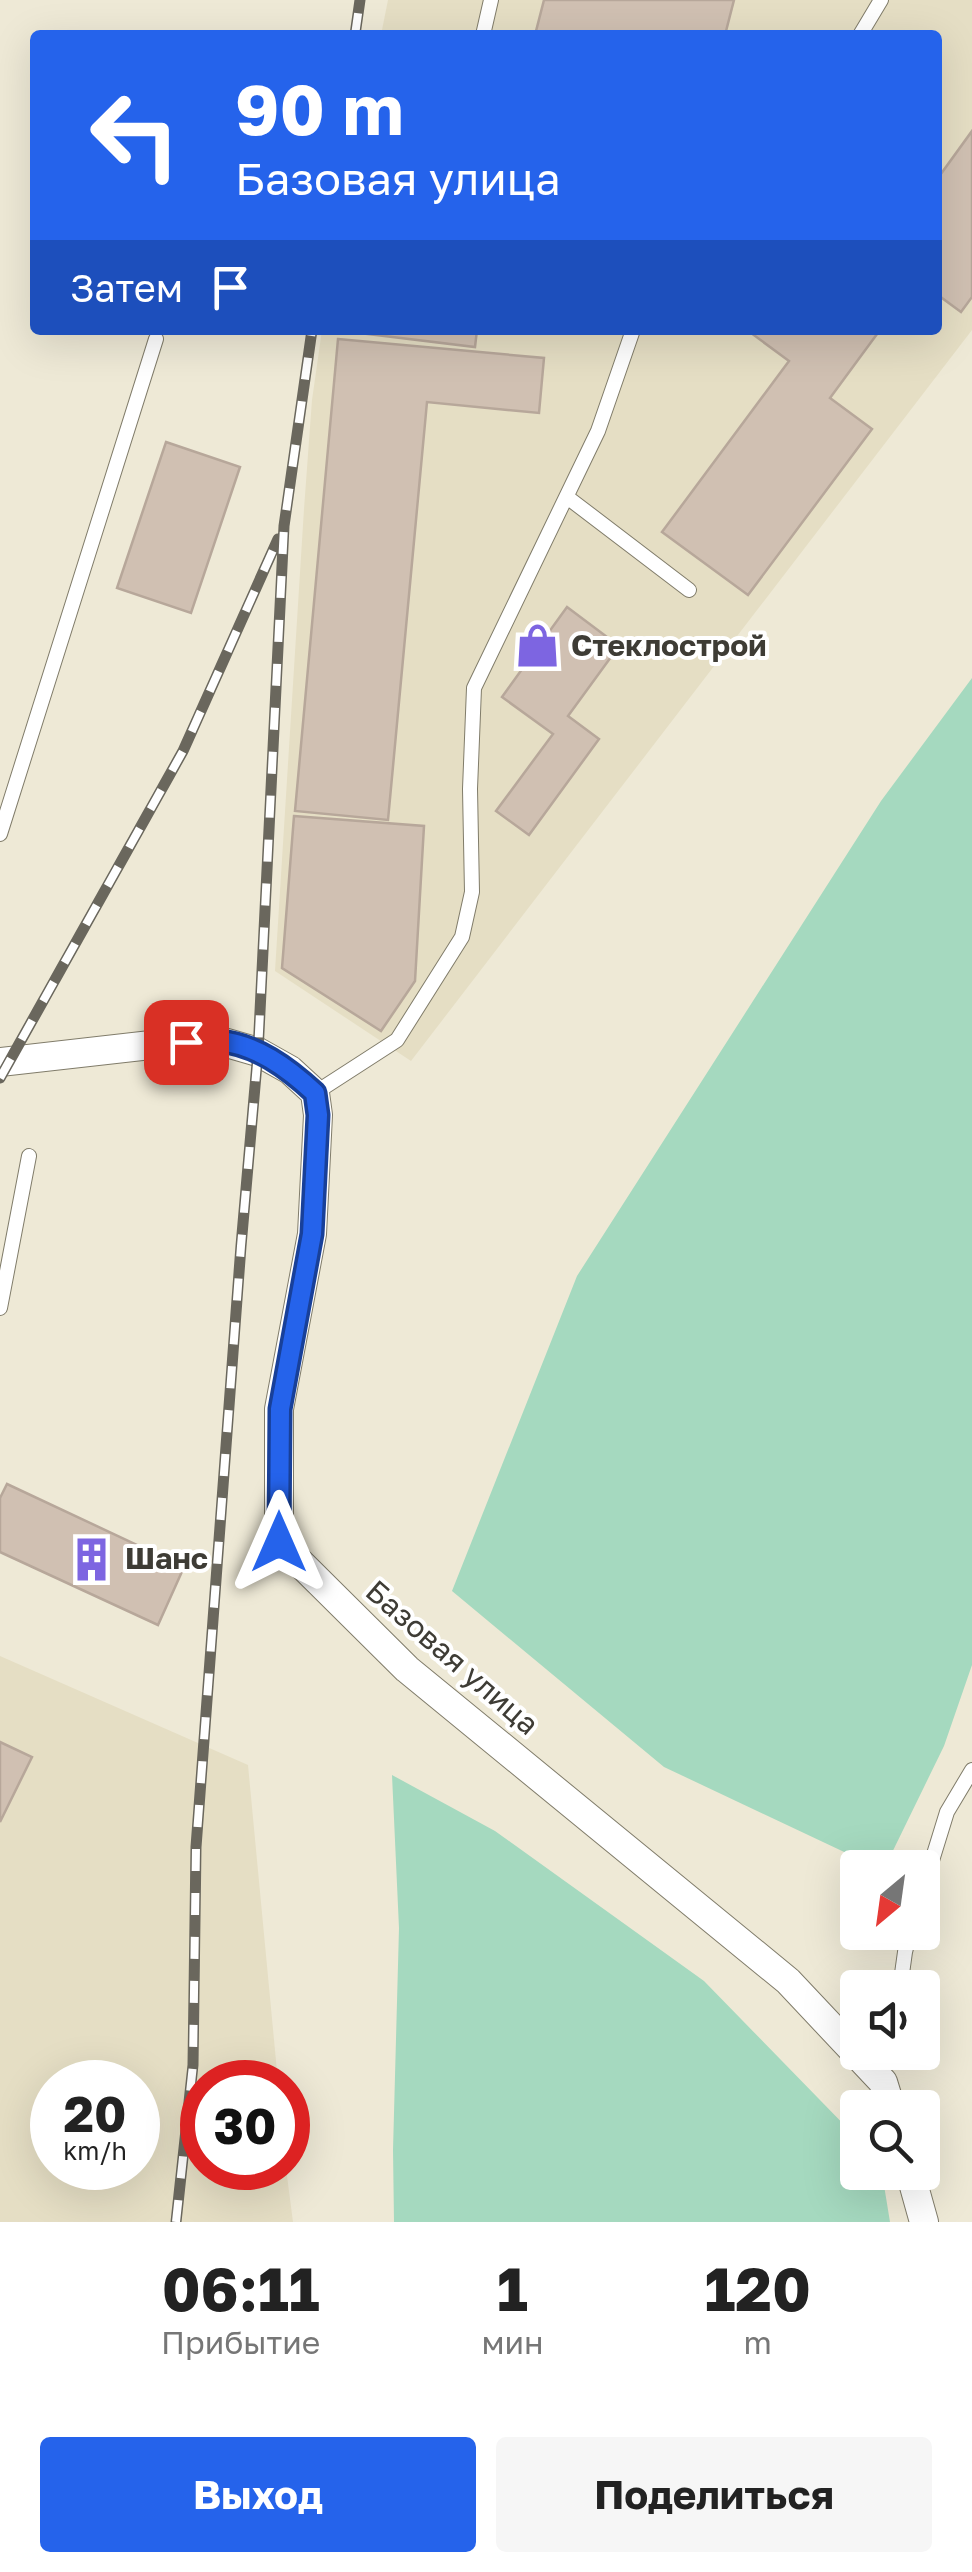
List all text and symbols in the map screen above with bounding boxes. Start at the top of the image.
text: 90 m [235,66,404,150]
icon: left [70,70,200,200]
text: Базовая улица [235,151,561,205]
icon: arrive [203,260,258,315]
text: Затем [70,265,183,310]
shop icon: Стеклострой [514,622,562,670]
place label: Стеклострой [571,627,767,663]
pin [144,1000,229,1085]
icon: arrive [159,1015,214,1070]
position arrow [227,1490,331,1594]
building icon: Шанс [68,1535,116,1583]
place label: Шанс [125,1540,208,1576]
street label: Базовая улица [359,1572,546,1742]
north arrow [840,1850,940,1950]
map controls [840,1850,940,2190]
button: sound [840,1970,940,2070]
speed limit sign: 30 [180,2060,310,2190]
text: 20 [63,2083,126,2143]
button: search [840,2090,940,2190]
text: km/h [63,2135,127,2166]
text: 06:11 [162,2252,320,2324]
text: 1 [497,2252,528,2324]
text: 120 [704,2252,811,2324]
text: Прибытие [161,2323,320,2361]
text: мин [481,2323,543,2361]
text: m [744,2323,772,2361]
button: Выход [40,2437,476,2552]
button: Поделиться [496,2437,932,2552]

